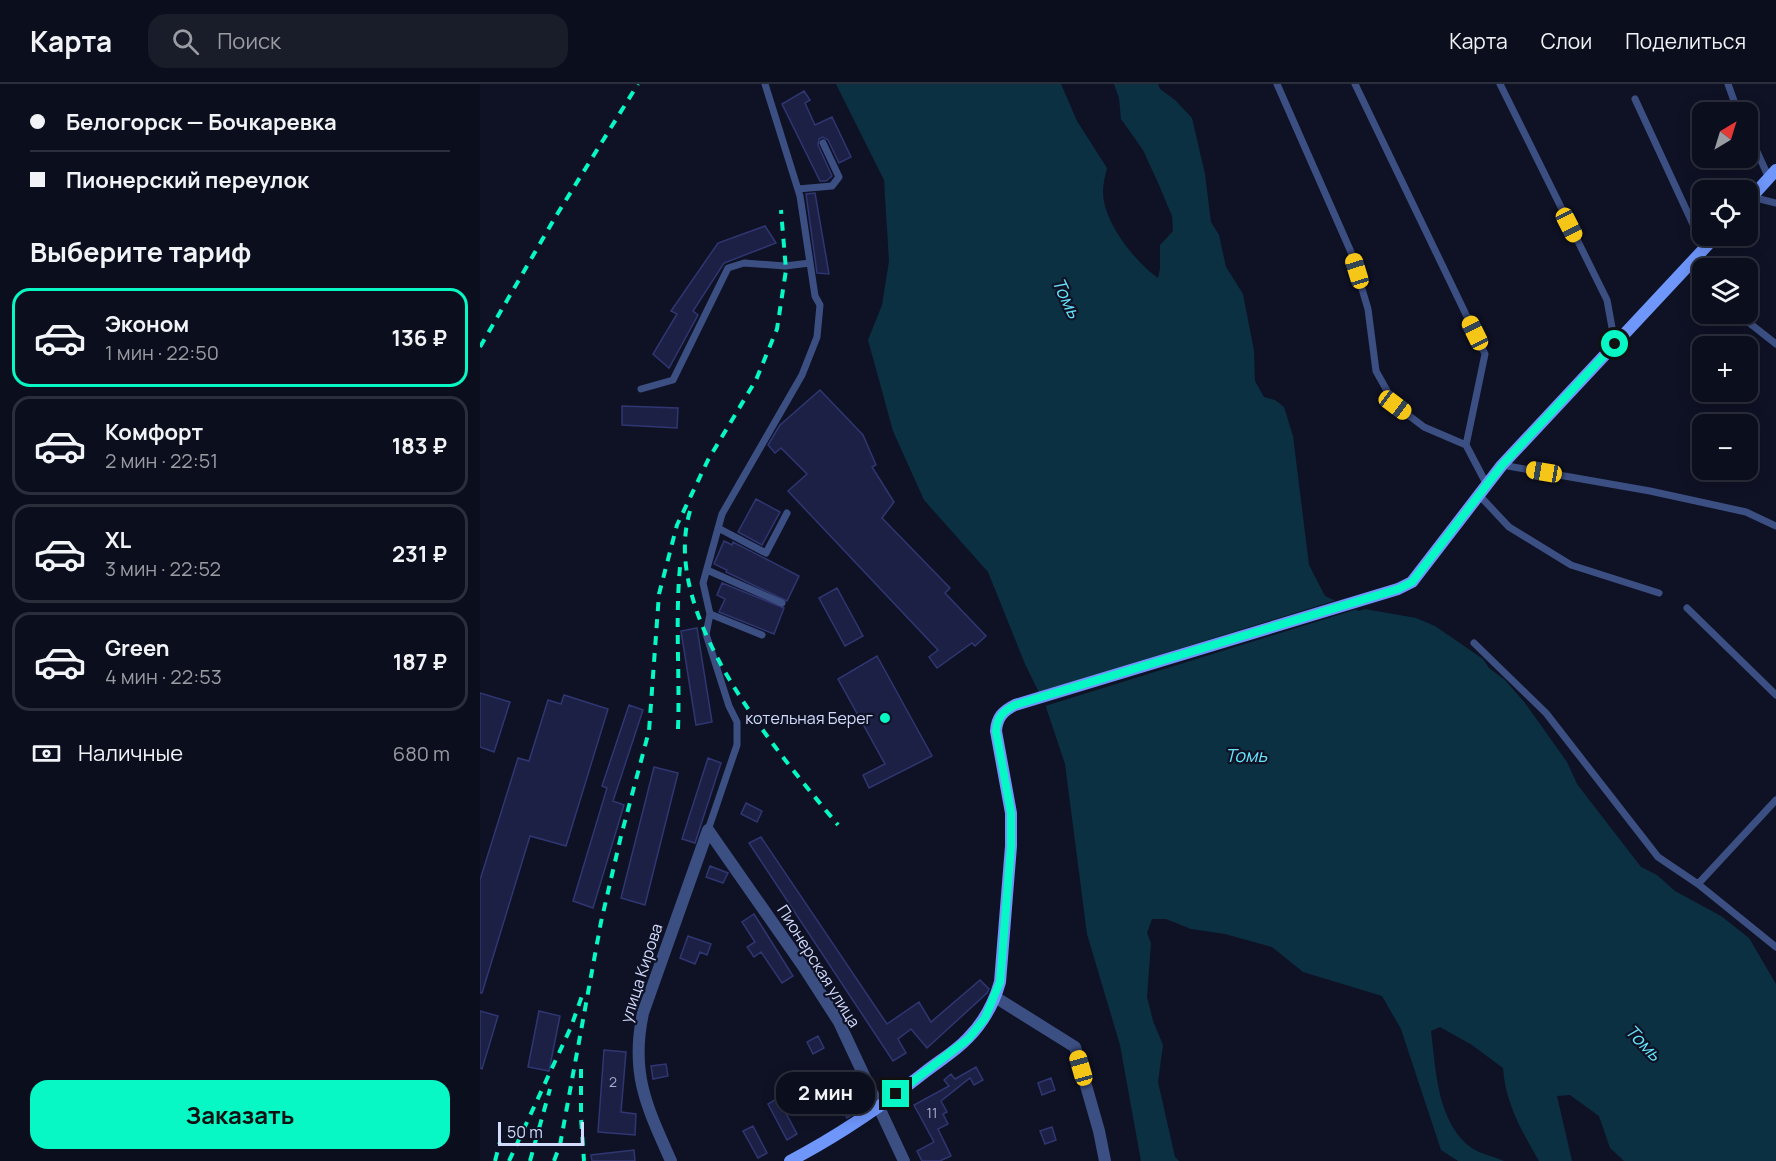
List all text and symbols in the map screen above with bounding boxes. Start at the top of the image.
search box [148,14,568,68]
text: Карта [30,22,112,60]
icon: search [169,25,202,58]
text: Поиск [217,26,281,56]
text: Карта [1449,27,1508,55]
text: Слои [1541,27,1592,55]
text: Поделиться [1625,27,1746,55]
north arrow [1692,102,1758,168]
map controls [1692,102,1758,480]
text: Белогорск — Бочкаревка [66,107,337,137]
text: Пионерский переулок [66,165,309,195]
button: locate [1692,180,1758,246]
car [1553,205,1585,245]
text: Выберите тариф [30,233,251,270]
car [1343,251,1371,291]
button: layers [1692,258,1758,324]
water label: Томь [1047,273,1087,322]
text: Эконом [105,309,189,339]
icon: car [33,311,87,365]
car [1459,313,1491,353]
text: 136 ₽ [391,323,447,353]
route start [1601,330,1628,357]
button: + [1692,336,1758,402]
text: 1 мин · 22:50 [105,339,219,366]
car [1375,387,1415,423]
button: − [1692,414,1758,480]
text: Комфорт [105,417,203,447]
icon: car [33,419,87,473]
text: 183 ₽ [392,431,447,461]
text: 2 мин · 22:51 [105,447,218,474]
car [1525,460,1563,484]
text: XL [105,525,131,555]
icon: car [33,527,87,581]
text: 231 ₽ [392,539,447,569]
text: 3 мин · 22:52 [105,555,221,582]
text: Green [105,633,170,663]
icon: car [33,635,87,689]
text: 187 ₽ [393,647,447,677]
text: 4 мин · 22:53 [105,663,222,690]
place label: котельная Берег [745,707,874,729]
marker: котельная Берег [878,711,892,725]
icon: cash [30,737,63,770]
text: Наличные [78,738,183,768]
text: 680 m [393,740,450,767]
water label: Томь [1225,743,1267,767]
street label: Пионерская улица [772,900,866,1032]
street label: улица Кирова [615,920,667,1026]
water label: Томь [1620,1019,1667,1066]
car [1067,1048,1095,1088]
house number: 2 [609,1072,617,1091]
callout: 2 мин [776,1073,875,1115]
text: 2 мин [798,1079,853,1106]
button: Заказать [30,1080,450,1149]
route end [882,1080,909,1107]
house number: 11 [927,1103,937,1122]
scale bar [498,1119,584,1146]
text: 50 m [507,1121,543,1143]

